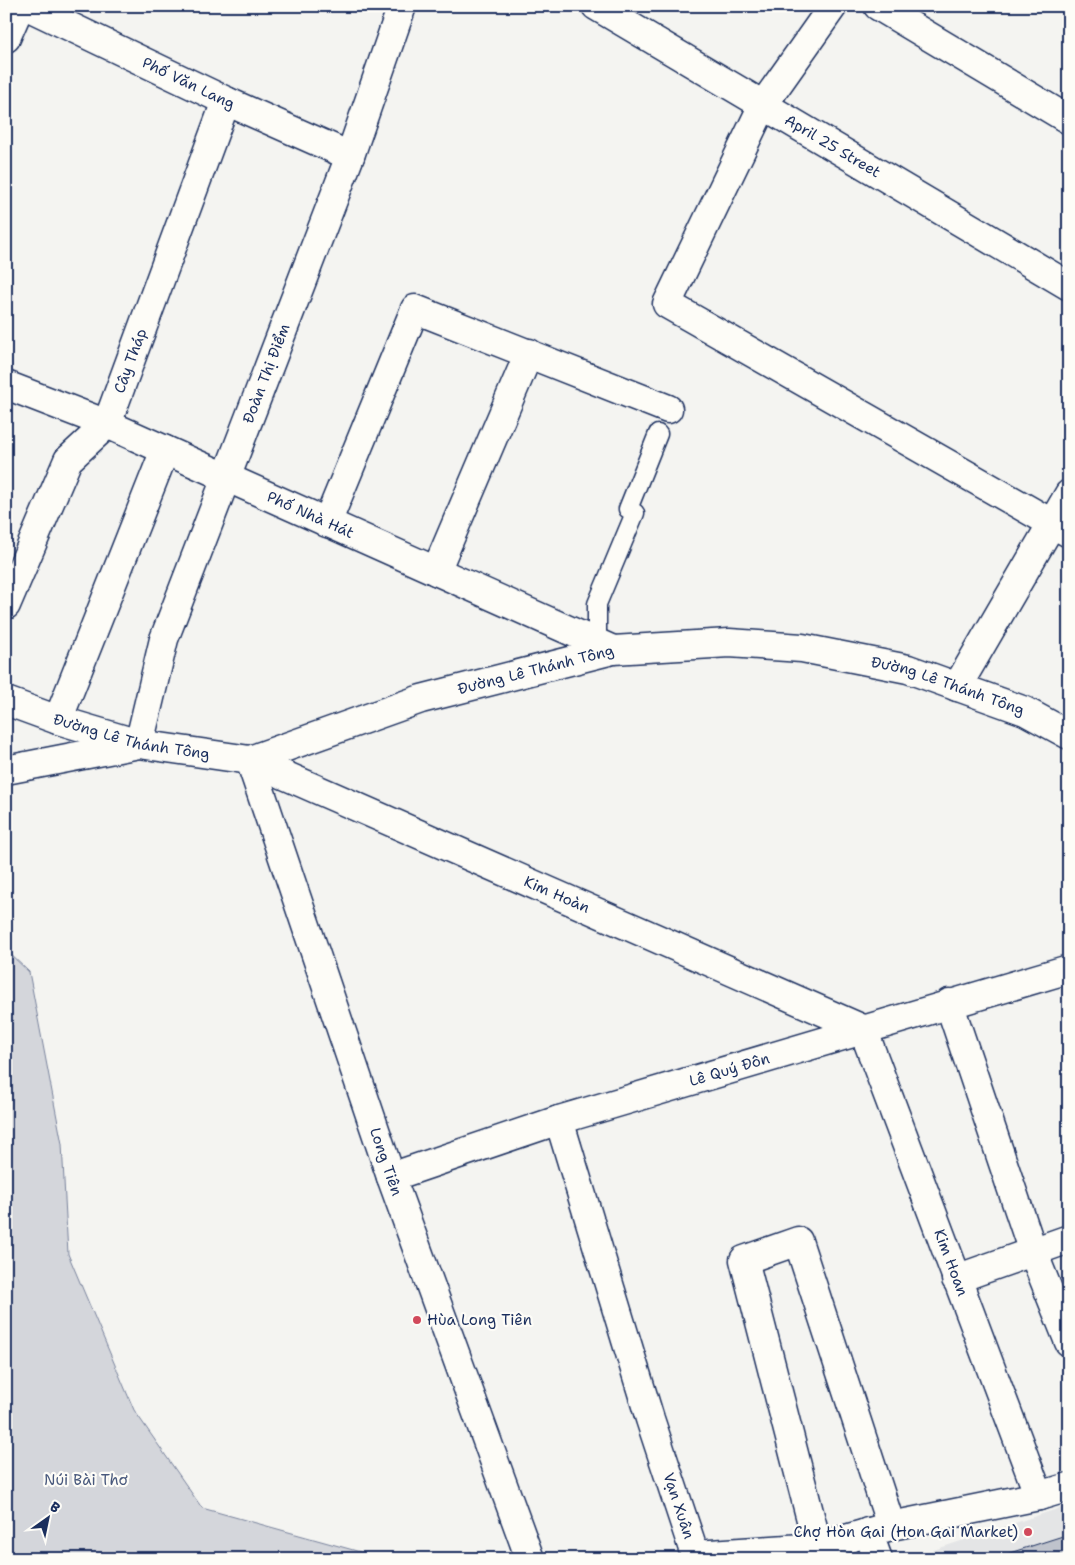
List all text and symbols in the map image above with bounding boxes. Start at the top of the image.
street label: Phố Văn Lang [139,52,238,114]
street label: April 25 Street [781,110,884,182]
street label: Đoàn Thị Điểm [238,321,295,426]
street label: Cây Tháp [109,326,151,396]
street label: Phố Nhà Hát [264,487,357,543]
street label: Đường Lê Thánh Tông [456,640,616,699]
street label: Đường Lê Thánh Tông [869,652,1027,720]
street label: Đường Lê Thánh Tông [51,709,211,764]
street label: Kim Hoàn [521,871,593,918]
street label: Lê Quý Đôn [687,1048,772,1091]
street label: Long Tiên [365,1125,407,1199]
street label: Kim Hoan [929,1226,973,1299]
place label: Hùa Long Tiên [427,1310,532,1330]
marker: Hùa Long Tiên [411,1314,423,1326]
park label: Núi Bài Thơ [44,1470,129,1490]
street label: Vạn Xuân [658,1470,699,1542]
north arrow [22,1492,72,1542]
text: B [47,1497,64,1517]
place label: Chợ Hòn Gai (Hon Gai Market) [793,1522,1018,1542]
marker: Chợ Hòn Gai (Hon Gai Market) [1022,1526,1034,1538]

